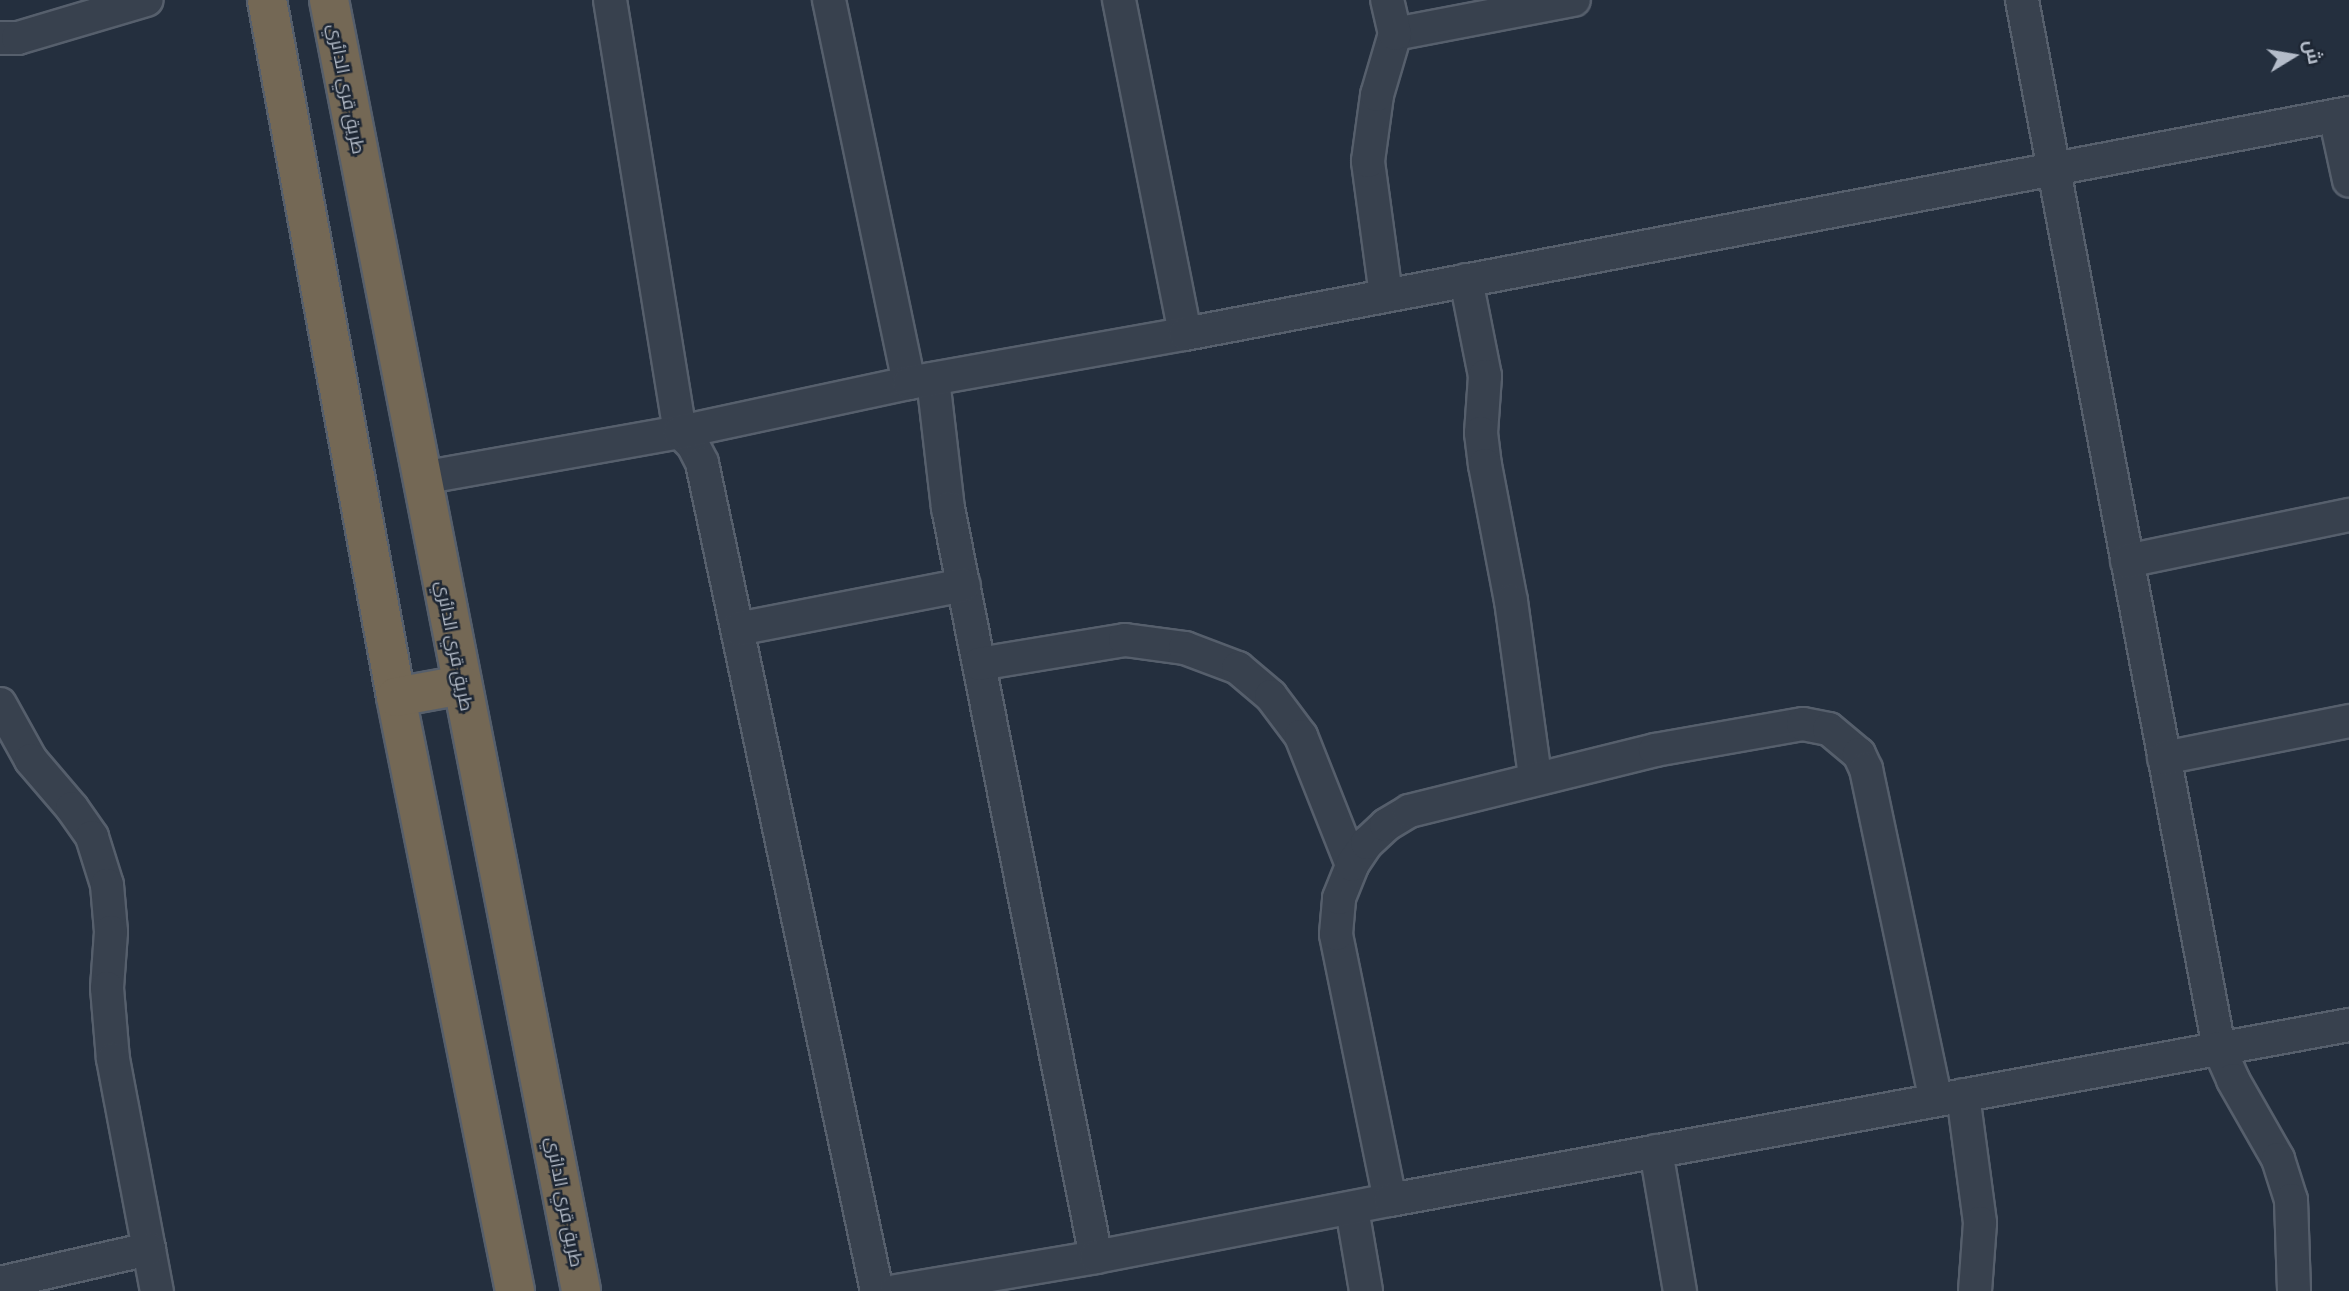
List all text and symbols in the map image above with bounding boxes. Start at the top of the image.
north arrow [2258,21,2328,91]
street label: طريق قري الدائري [323,22,369,156]
text: ش [2299,38,2329,66]
street label: طريق قري الدائري [431,579,477,713]
street label: طريق قري الدائري [541,1135,587,1269]

